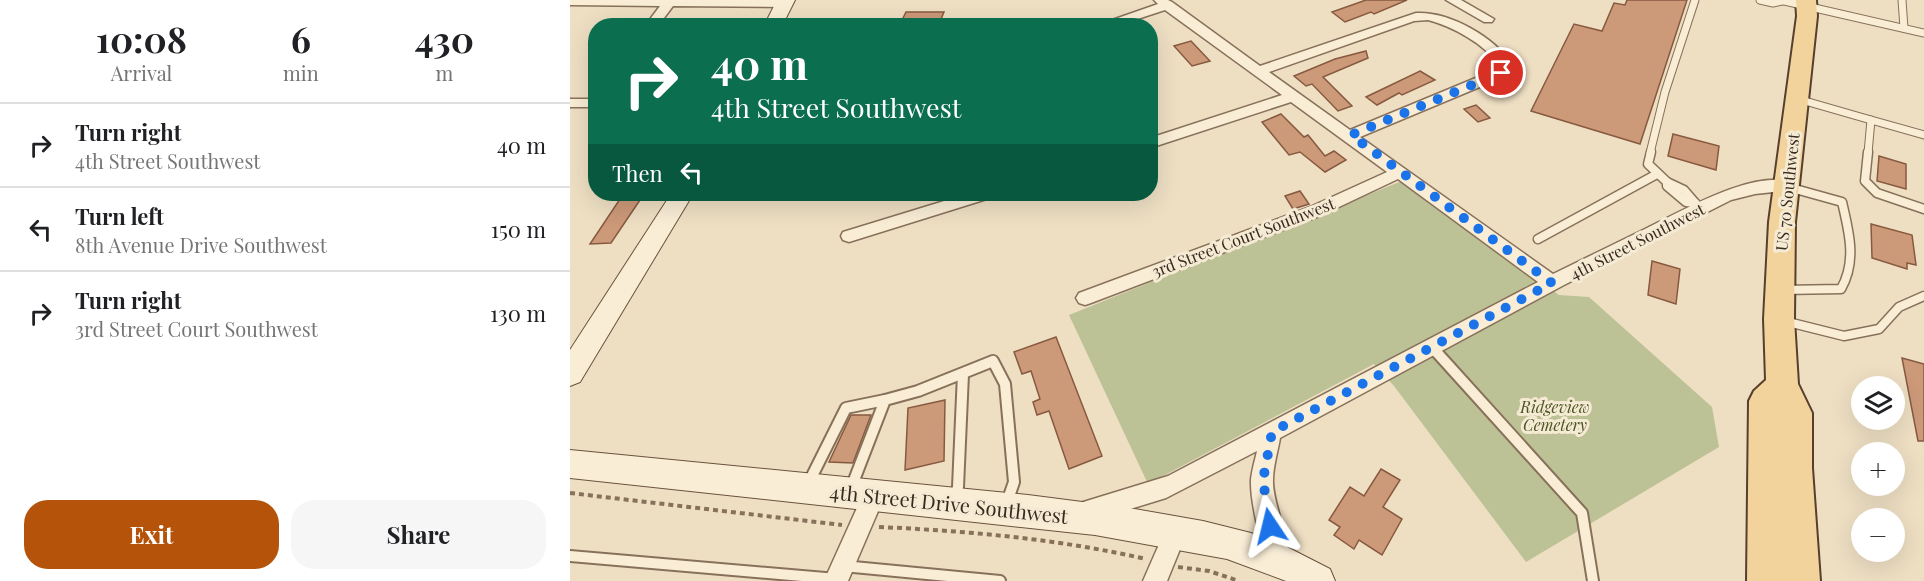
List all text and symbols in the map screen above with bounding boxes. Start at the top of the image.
text: 10:08 [96,14,187,62]
text: 6 [291,14,311,62]
text: 430 [415,14,474,62]
text: 40 m [711,35,808,91]
icon: right [612,42,690,120]
pin [1475,47,1526,98]
icon: arrive [1484,56,1517,89]
text: Arrival [111,59,172,86]
text: min [283,59,319,86]
text: m [435,59,453,86]
text: 4th Street Southwest [711,89,961,125]
text: Turn right [75,117,181,147]
icon: right [24,129,57,162]
text: 40 m [497,130,546,160]
street label: US 70 Southwest [1770,132,1804,252]
text: 4th Street Southwest [75,147,260,174]
icon: left [675,156,708,189]
text: Then [612,158,663,188]
street label: 3rd Street Court Southwest [1149,192,1338,282]
street label: 4th Street Southwest [1566,198,1708,284]
text: Turn left [75,201,164,231]
icon: left [24,213,57,246]
text: 150 m [491,214,546,244]
text: 8th Avenue Drive Southwest [75,231,327,258]
text: Turn right [75,285,181,315]
icon: right [24,297,57,330]
text: 130 m [490,298,546,328]
text: 3rd Street Court Southwest [75,315,318,342]
map controls [1851,376,1905,562]
button: layers [1851,376,1905,430]
park label: Ridgeview Cemetery [1519,396,1590,435]
button: + [1851,442,1905,496]
street label: 4th Street Drive Southwest [829,477,1070,529]
position arrow [1238,494,1302,558]
button: Exit [24,500,279,569]
button: Share [291,500,546,569]
button: − [1851,508,1905,562]

